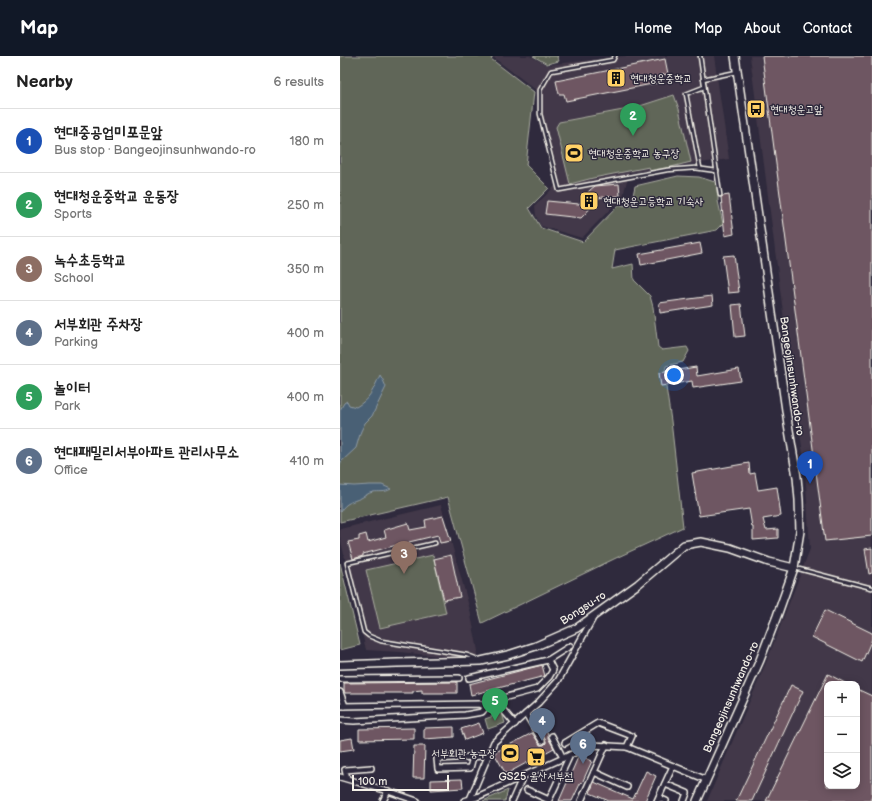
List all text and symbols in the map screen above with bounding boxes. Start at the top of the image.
text: Map [20,17,58,40]
text: Home [634,20,672,37]
text: Map [694,20,722,37]
text: About [744,20,781,37]
text: Contact [803,20,852,37]
building icon: 현대청운중학교 [605,67,627,89]
text: Nearby [16,72,73,92]
place label: 현대청운중학교 [630,72,692,85]
text: 6 results [274,74,324,90]
bus stop icon: 현대청운고앞 [745,98,767,120]
pin: 2 [620,103,646,136]
place label: 현대청운고앞 [770,103,823,116]
text: 현대중공업미포문앞 [54,123,163,142]
text: 1 [26,133,32,149]
text: 180 m [289,133,324,149]
text: Bus stop · Bangeojinsunhwando-ro [54,142,256,158]
sports icon: 현대청운중학교 농구장 [563,142,585,164]
place label: 현대청운중학교 농구장 [588,147,680,160]
text: 현대청운중학교 운동장 [54,187,179,206]
building icon: 현대청운고등학교 기숙사 [578,190,600,212]
place label: 현대청운고등학교 기숙사 [603,195,703,208]
text: 2 [25,197,33,213]
text: 250 m [287,197,324,213]
text: Sports [54,206,92,222]
text: 녹수초등학교 [54,251,126,270]
text: 3 [25,261,33,277]
text: 350 m [287,261,324,277]
text: School [54,270,94,286]
text: 서부회관 주차장 [54,315,143,334]
street label: Bangeojinsunhwando-ro [777,315,807,437]
text: 4 [25,325,33,341]
text: 400 m [287,325,324,341]
text: Parking [54,334,98,350]
your location [664,365,684,385]
text: 놀이터 [54,379,90,398]
text: 5 [25,389,33,405]
text: 400 m [287,389,324,405]
text: Park [54,398,80,414]
text: 현대패밀리서부아파트 관리사무소 [54,443,239,462]
pin: 1 [797,451,823,484]
text: 6 [25,453,33,469]
text: 410 m [289,453,324,469]
text: Office [54,462,88,478]
pin: 3 [391,541,417,574]
street label: Bongsu-ro [558,588,608,628]
street label: Bangeojinsunhwando-ro [701,639,761,755]
map controls [824,681,860,789]
button: + [824,681,860,717]
pin: 5 [482,688,508,721]
pin: 4 [529,708,555,741]
button: − [824,717,860,753]
pin: 6 [570,731,596,764]
sports icon: 서부회관 농구장 [499,742,521,764]
supermarket icon: GS25 울산서부점 [525,746,547,768]
place label: 서부회관 농구장 [431,747,496,760]
button: layers [824,753,860,789]
place label: GS25 울산서부점 [499,770,574,783]
scale bar [352,773,449,792]
text: 100 m [358,775,387,788]

